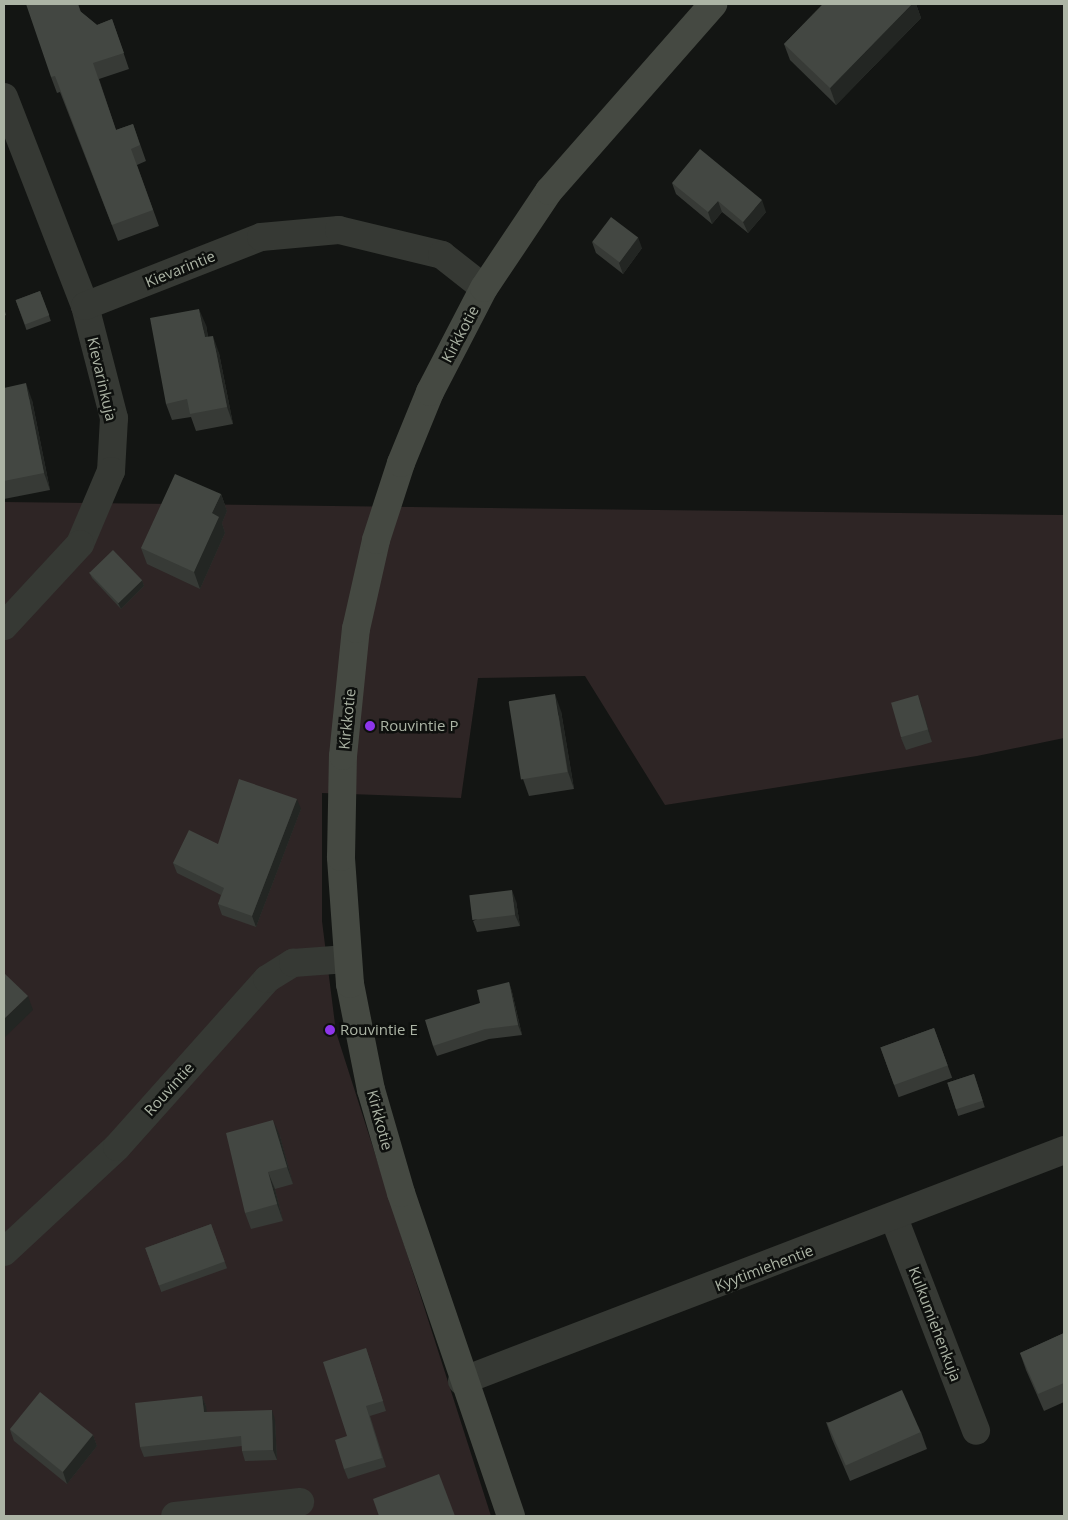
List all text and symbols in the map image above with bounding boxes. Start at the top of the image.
street label: Kievarintie [142,247,218,291]
street label: Kirkkotie [438,303,482,365]
street label: Kievarinkuja [84,335,120,423]
street label: Kirkkotie [335,688,359,750]
place label: Rouvintie P [380,717,458,735]
marker: Rouvintie P [364,720,376,732]
place label: Rouvintie E [340,1021,418,1039]
marker: Rouvintie E [324,1024,336,1036]
street label: Rouvintie [140,1059,198,1119]
street label: Kirkkotie [363,1088,397,1152]
street label: Kyytimiehentie [712,1241,816,1295]
street label: Kulkumiehenkuja [905,1264,965,1384]

